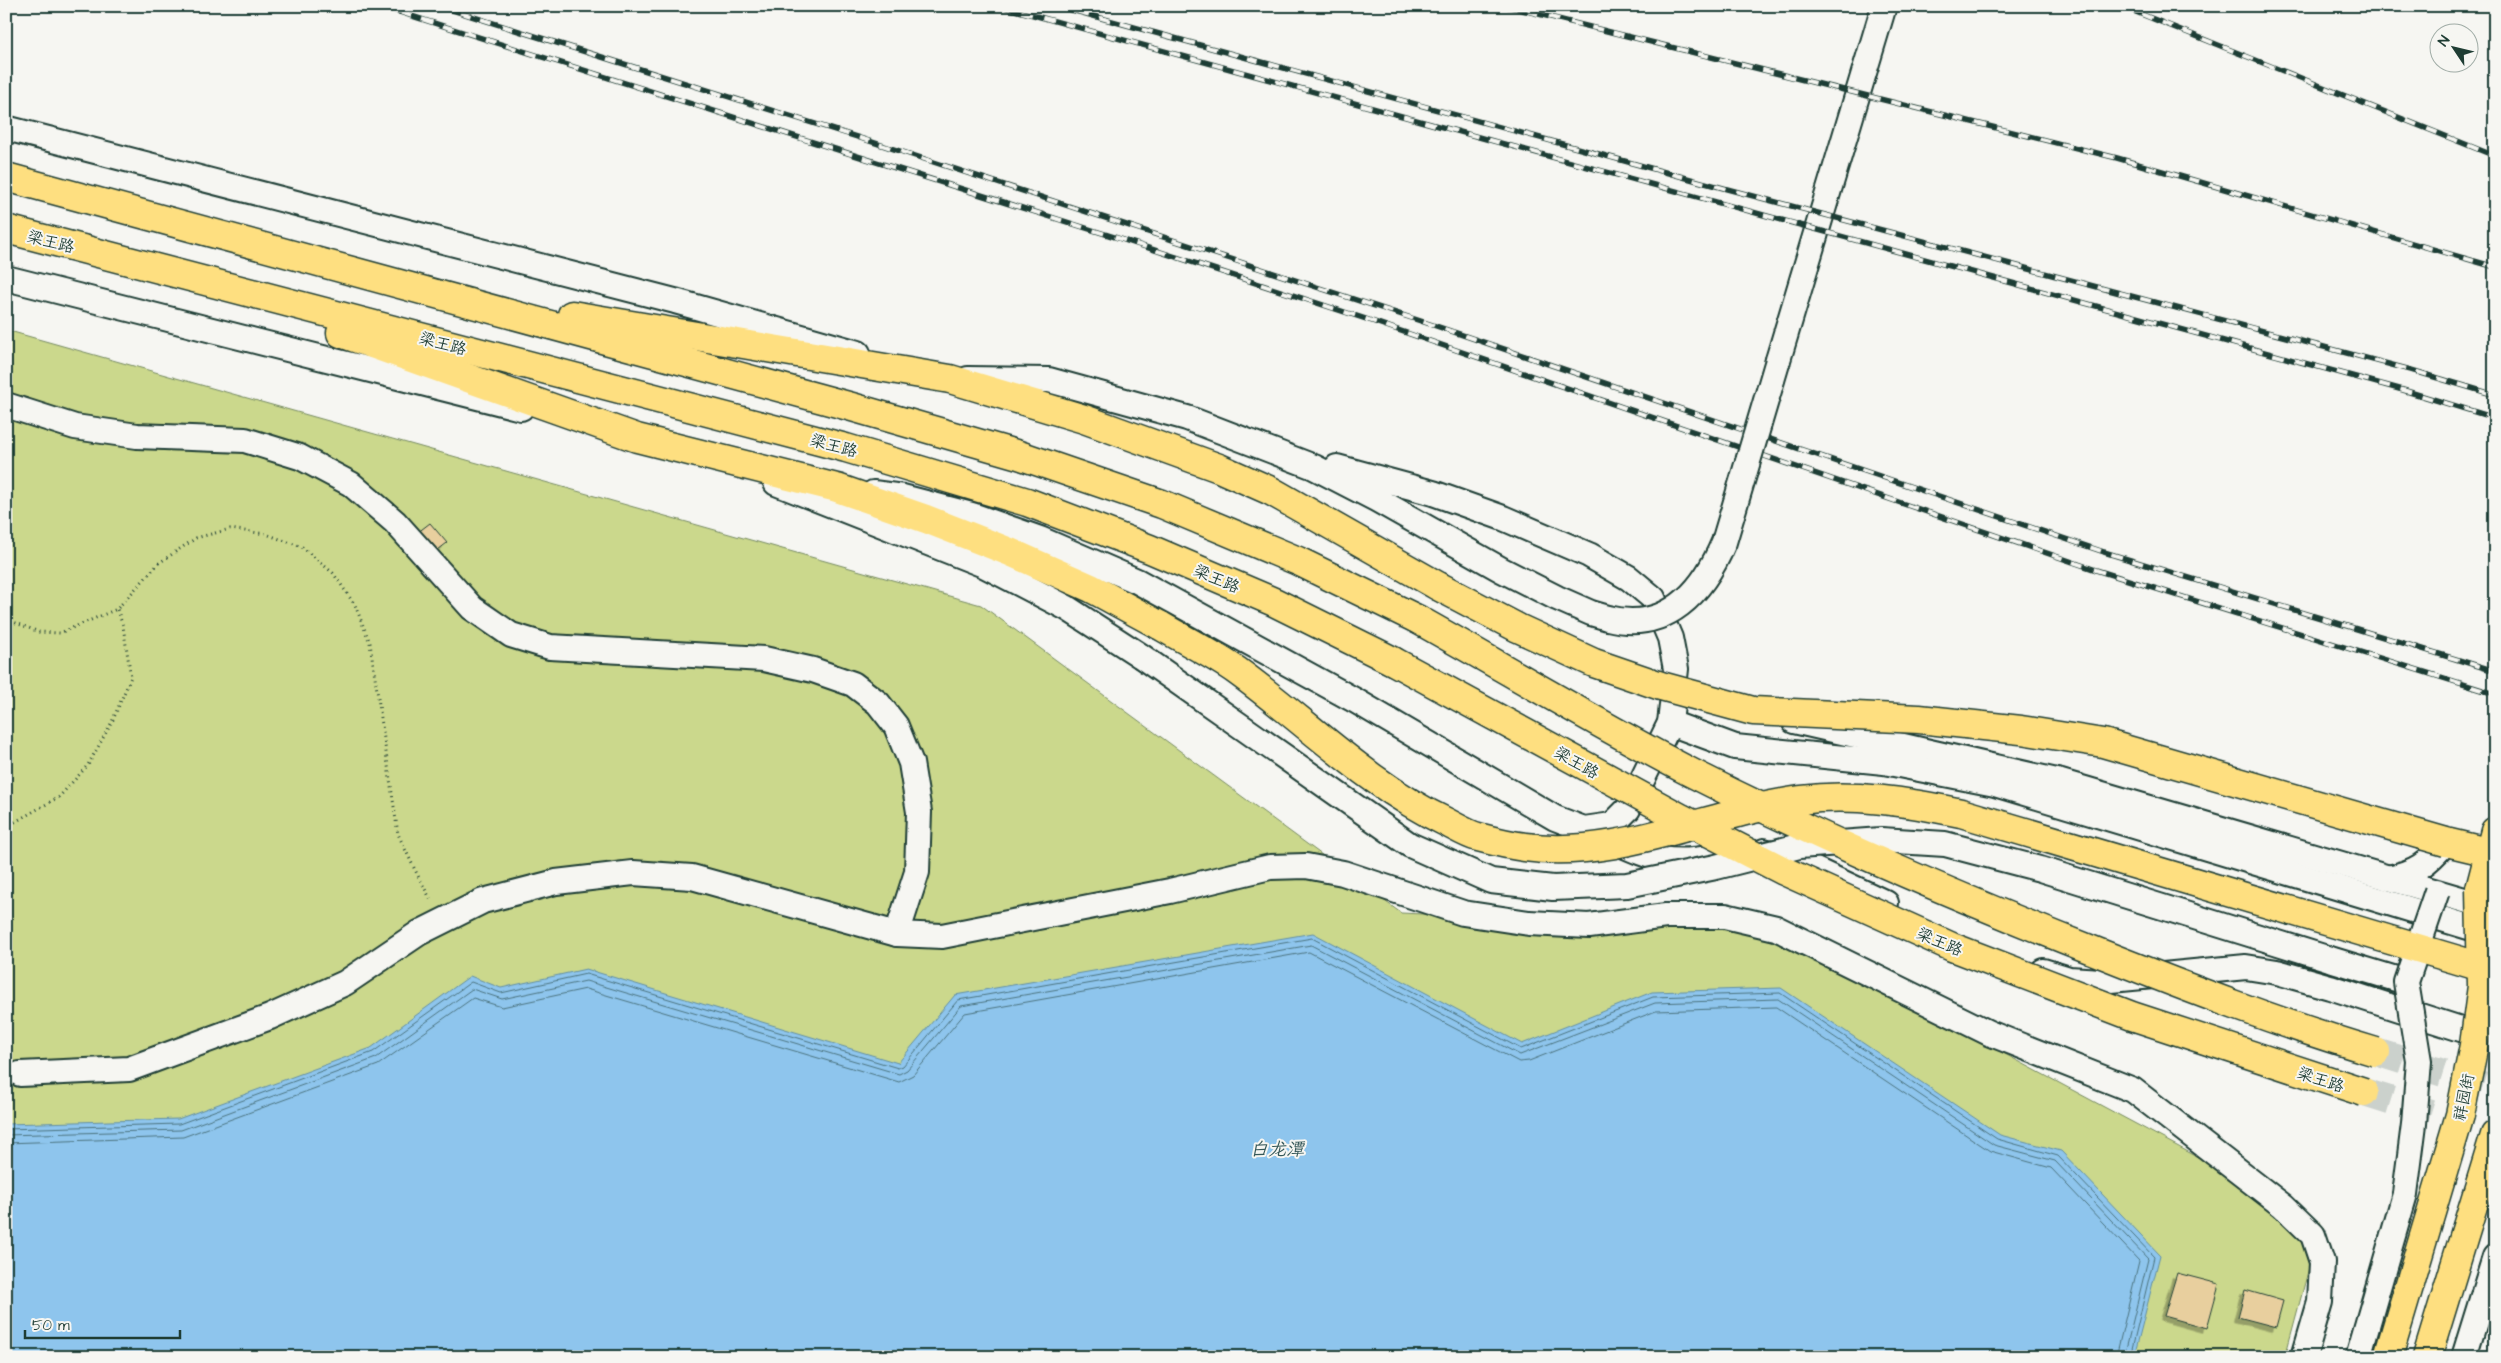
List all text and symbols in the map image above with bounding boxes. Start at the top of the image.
north arrow [2428,22,2478,72]
text: N [2433,32,2455,50]
street label: 梁王路 [25,225,77,258]
street label: 梁王路 [417,327,469,361]
street label: 梁王路 [808,429,860,463]
street label: 梁王路 [1190,559,1243,598]
street label: 梁王路 [1550,742,1603,784]
street label: 梁王路 [1913,922,1966,961]
street label: 梁王路 [2294,1062,2347,1098]
street label: 祥园街 [2448,1071,2480,1123]
water label: 白龙潭 [1250,1137,1306,1162]
scale bar [25,1308,180,1340]
text: 50 m [32,1315,70,1336]

